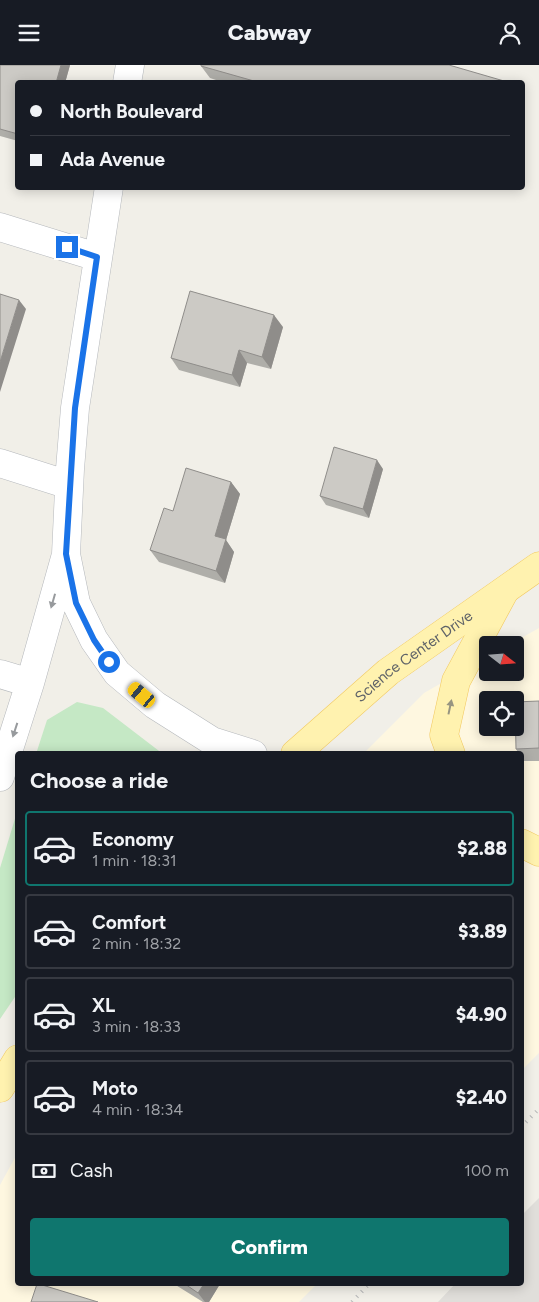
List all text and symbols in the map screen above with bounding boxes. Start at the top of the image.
icon: menu [15,19,43,47]
text: Cabway [228,19,311,46]
icon: person [496,19,524,47]
text: North Boulevard [60,100,203,123]
text: Ada Avenue [60,148,165,171]
route end [56,236,78,258]
one-way arrow [48,593,56,608]
street label: Science Center Drive [351,607,476,706]
north arrow [479,636,524,681]
map controls [479,636,524,736]
route start [98,651,120,673]
car [125,680,158,710]
button: locate [479,691,524,736]
one-way arrow [447,698,455,714]
one-way arrow [11,722,18,737]
text: Choose a ride [30,767,168,794]
icon: car [32,826,77,871]
text: Economy [92,828,174,851]
text: $2.88 [457,837,507,860]
text: 1 min · 18:31 [92,851,177,870]
icon: car [32,909,77,954]
text: Comfort [92,911,167,934]
text: $3.89 [458,920,507,943]
text: 2 min · 18:32 [92,934,181,953]
icon: car [32,992,77,1037]
text: XL [92,994,115,1017]
text: $4.90 [456,1003,507,1026]
text: 3 min · 18:33 [92,1017,181,1036]
icon: car [32,1075,77,1120]
text: Moto [92,1077,138,1100]
text: $2.40 [456,1086,507,1109]
text: 4 min · 18:34 [92,1100,183,1119]
icon: cash [30,1157,58,1185]
text: Cash [70,1159,113,1182]
text: 100 m [464,1161,509,1180]
button: Confirm [30,1218,509,1276]

